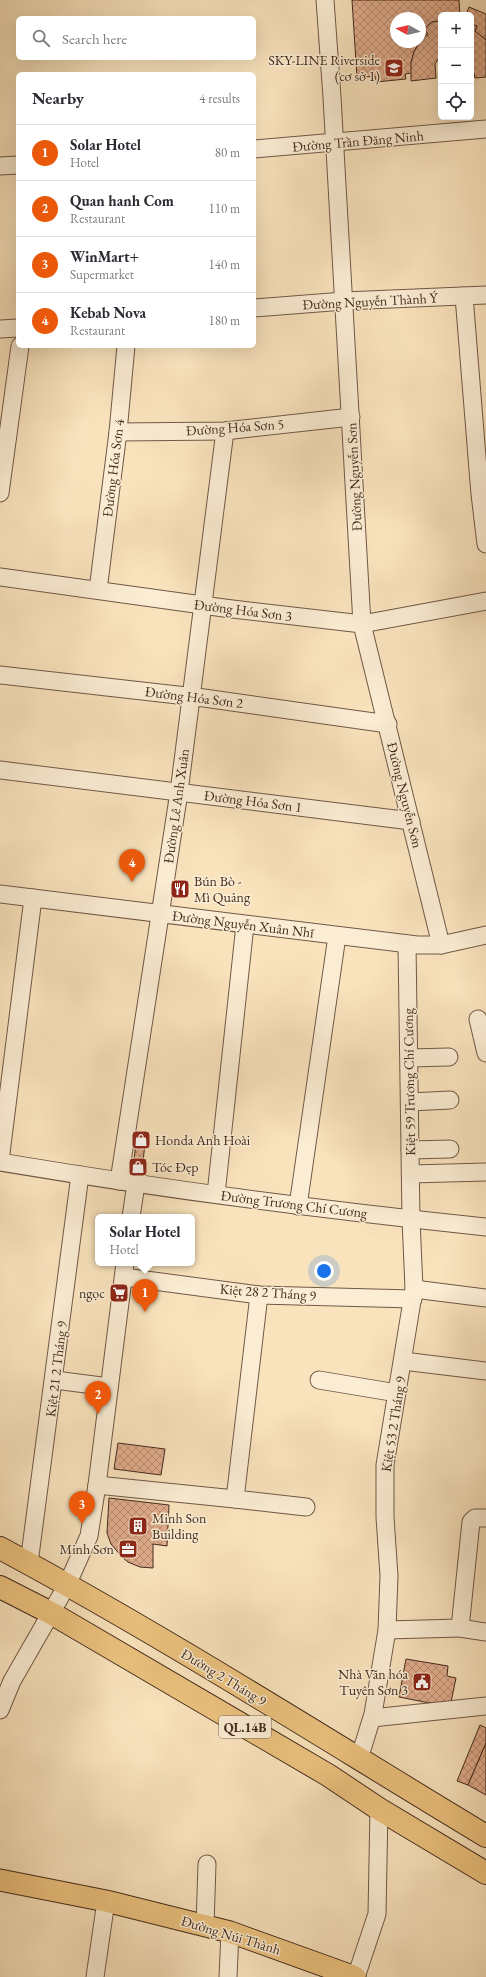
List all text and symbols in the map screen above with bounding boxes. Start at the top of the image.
north arrow [390,12,426,48]
map controls [438,12,474,120]
button: + [438,12,474,48]
search box [16,16,256,60]
icon: search [30,27,52,49]
text: Search here [62,29,127,48]
button: − [438,48,474,84]
place label: SKY-LINE Riverside (cơ sở 1) [268,51,381,85]
school or university icon: SKY-LINE Riverside (cơ sở 1) [383,57,405,79]
button: locate [438,84,474,120]
text: Nearby [32,87,84,109]
text: 4 results [199,90,240,107]
street label: Đường Trần Đăng Ninh [292,126,424,156]
text: Solar Hotel [70,135,141,154]
text: 1 [42,144,48,161]
text: 80 m [215,144,240,161]
text: Hotel [70,154,99,171]
text: Quan hanh Com [70,191,174,210]
text: 2 [42,200,48,217]
text: 110 m [209,200,240,217]
text: Restaurant [70,210,125,227]
text: WinMart+ [70,247,139,266]
text: 3 [42,256,48,273]
text: 140 m [209,256,240,273]
text: Supermarket [70,266,134,283]
street label: Đường Nguyễn Thành Ý [302,288,439,314]
text: Kebab Nova [70,303,146,322]
text: 4 [42,312,48,329]
text: 180 m [209,312,240,329]
text: Restaurant [70,322,125,339]
street label: Đường Hóa Sơn 5 [185,415,285,439]
street label: Đường Hóa Sơn 4 [98,418,128,518]
street label: Đường Nguyễn Sơn [342,422,366,532]
street label: Đường Hóa Sơn 3 [193,595,293,625]
street label: Đường Hóa Sơn 2 [144,682,244,712]
street label: Đường Nguyễn Sơn [383,740,427,851]
street label: Đường Lê Anh Xuân [159,747,193,864]
street label: Đường Hóa Sơn 1 [203,786,303,816]
pin: 4 [119,849,145,882]
place label: Bún Bò - Mì Quảng [194,872,251,906]
restaurant icon: Bún Bò - Mì Quảng [169,878,191,900]
street label: Đường Nguyễn Xuân Nhĩ [171,906,315,942]
street label: Kiệt 59 Trương Chí Cương [399,1007,419,1156]
shop icon: Honda Anh Hoài [130,1129,152,1151]
place label: Honda Anh Hoài [155,1131,251,1149]
shop icon: Tóc Đẹp [127,1156,149,1178]
place label: Tóc Đẹp [152,1158,199,1176]
street label: Đường Trương Chí Cương [220,1186,369,1222]
popup [95,1214,195,1266]
text: Solar Hotel [109,1222,181,1241]
text: Hotel [109,1241,139,1258]
your location [314,1261,334,1281]
pin: 1 [132,1279,158,1312]
street label: Kiệt 28 2 Tháng 9 [219,1280,317,1304]
supermarket icon: ngọc [108,1282,130,1304]
place label: ngọc [79,1284,105,1302]
street label: Kiệt 21 2 Tháng 9 [41,1320,71,1418]
street label: Kiệt 53 2 Tháng 9 [377,1375,409,1473]
pin: 2 [85,1381,111,1414]
pin: 3 [69,1491,95,1524]
place label: Minh Son Building [152,1509,207,1543]
building icon: Minh Son Building [127,1515,149,1537]
office icon: Minh Sơn [117,1538,139,1560]
place label: Minh Sơn [60,1540,115,1558]
street label: Đường 2 Tháng 9 [178,1644,270,1710]
place label: Nhà Văn hóa Tuyên Sơn 3 [338,1665,408,1699]
public building icon: Nhà Văn hóa Tuyên Sơn 3 [411,1671,433,1693]
road number: QL.14B [219,1716,271,1738]
street label: Đường Núi Thành [179,1911,283,1959]

